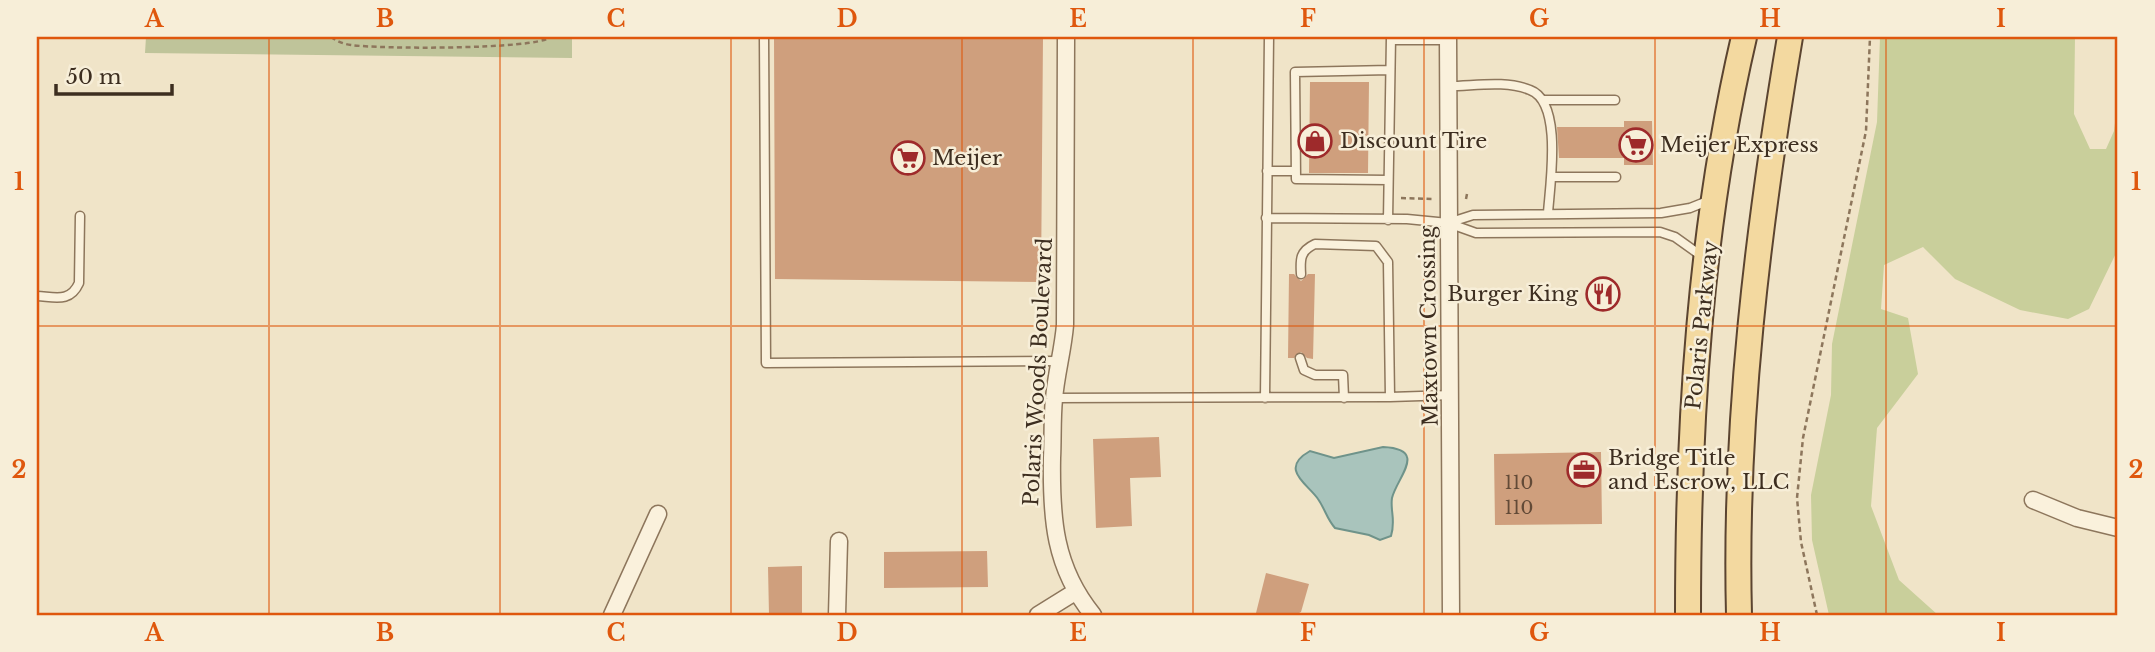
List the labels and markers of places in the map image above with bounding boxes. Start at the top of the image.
shop icon: Discount Tire [1296,122,1334,160]
supermarket icon: Meijer Express [1617,126,1655,164]
place label: Discount Tire [1340,128,1487,154]
place label: Meijer Express [1660,132,1819,158]
supermarket icon: Meijer [889,139,927,177]
place label: Meijer [932,145,1002,171]
restaurant icon: Burger King [1584,275,1622,313]
place label: Burger King [1447,281,1578,307]
place label: Bridge Title and Escrow, LLC [1608,445,1789,495]
office icon: Bridge Title and Escrow, LLC [1565,451,1603,489]

